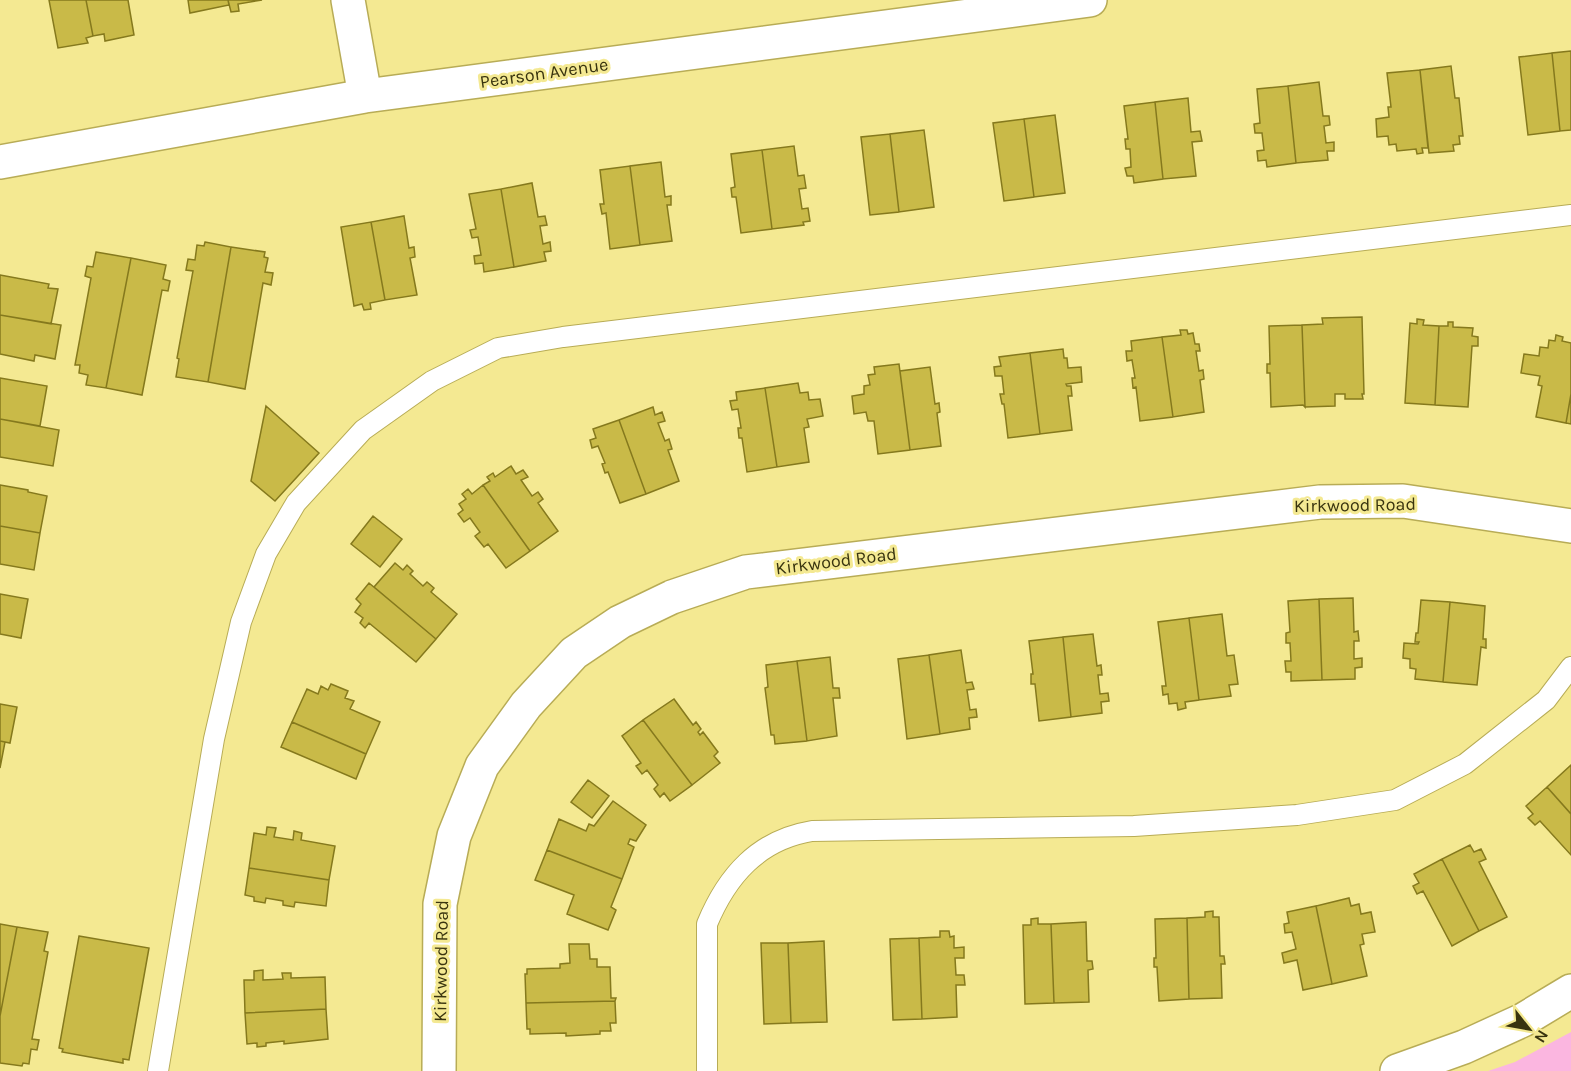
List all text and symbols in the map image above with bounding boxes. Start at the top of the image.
street label: Pearson Avenue [478,53,610,93]
street label: Kirkwood Road [1294,493,1416,517]
street label: Kirkwood Road [774,543,898,579]
street label: Kirkwood Road [429,900,453,1022]
north arrow [1499,999,1559,1059]
text: N [1530,1027,1553,1046]

